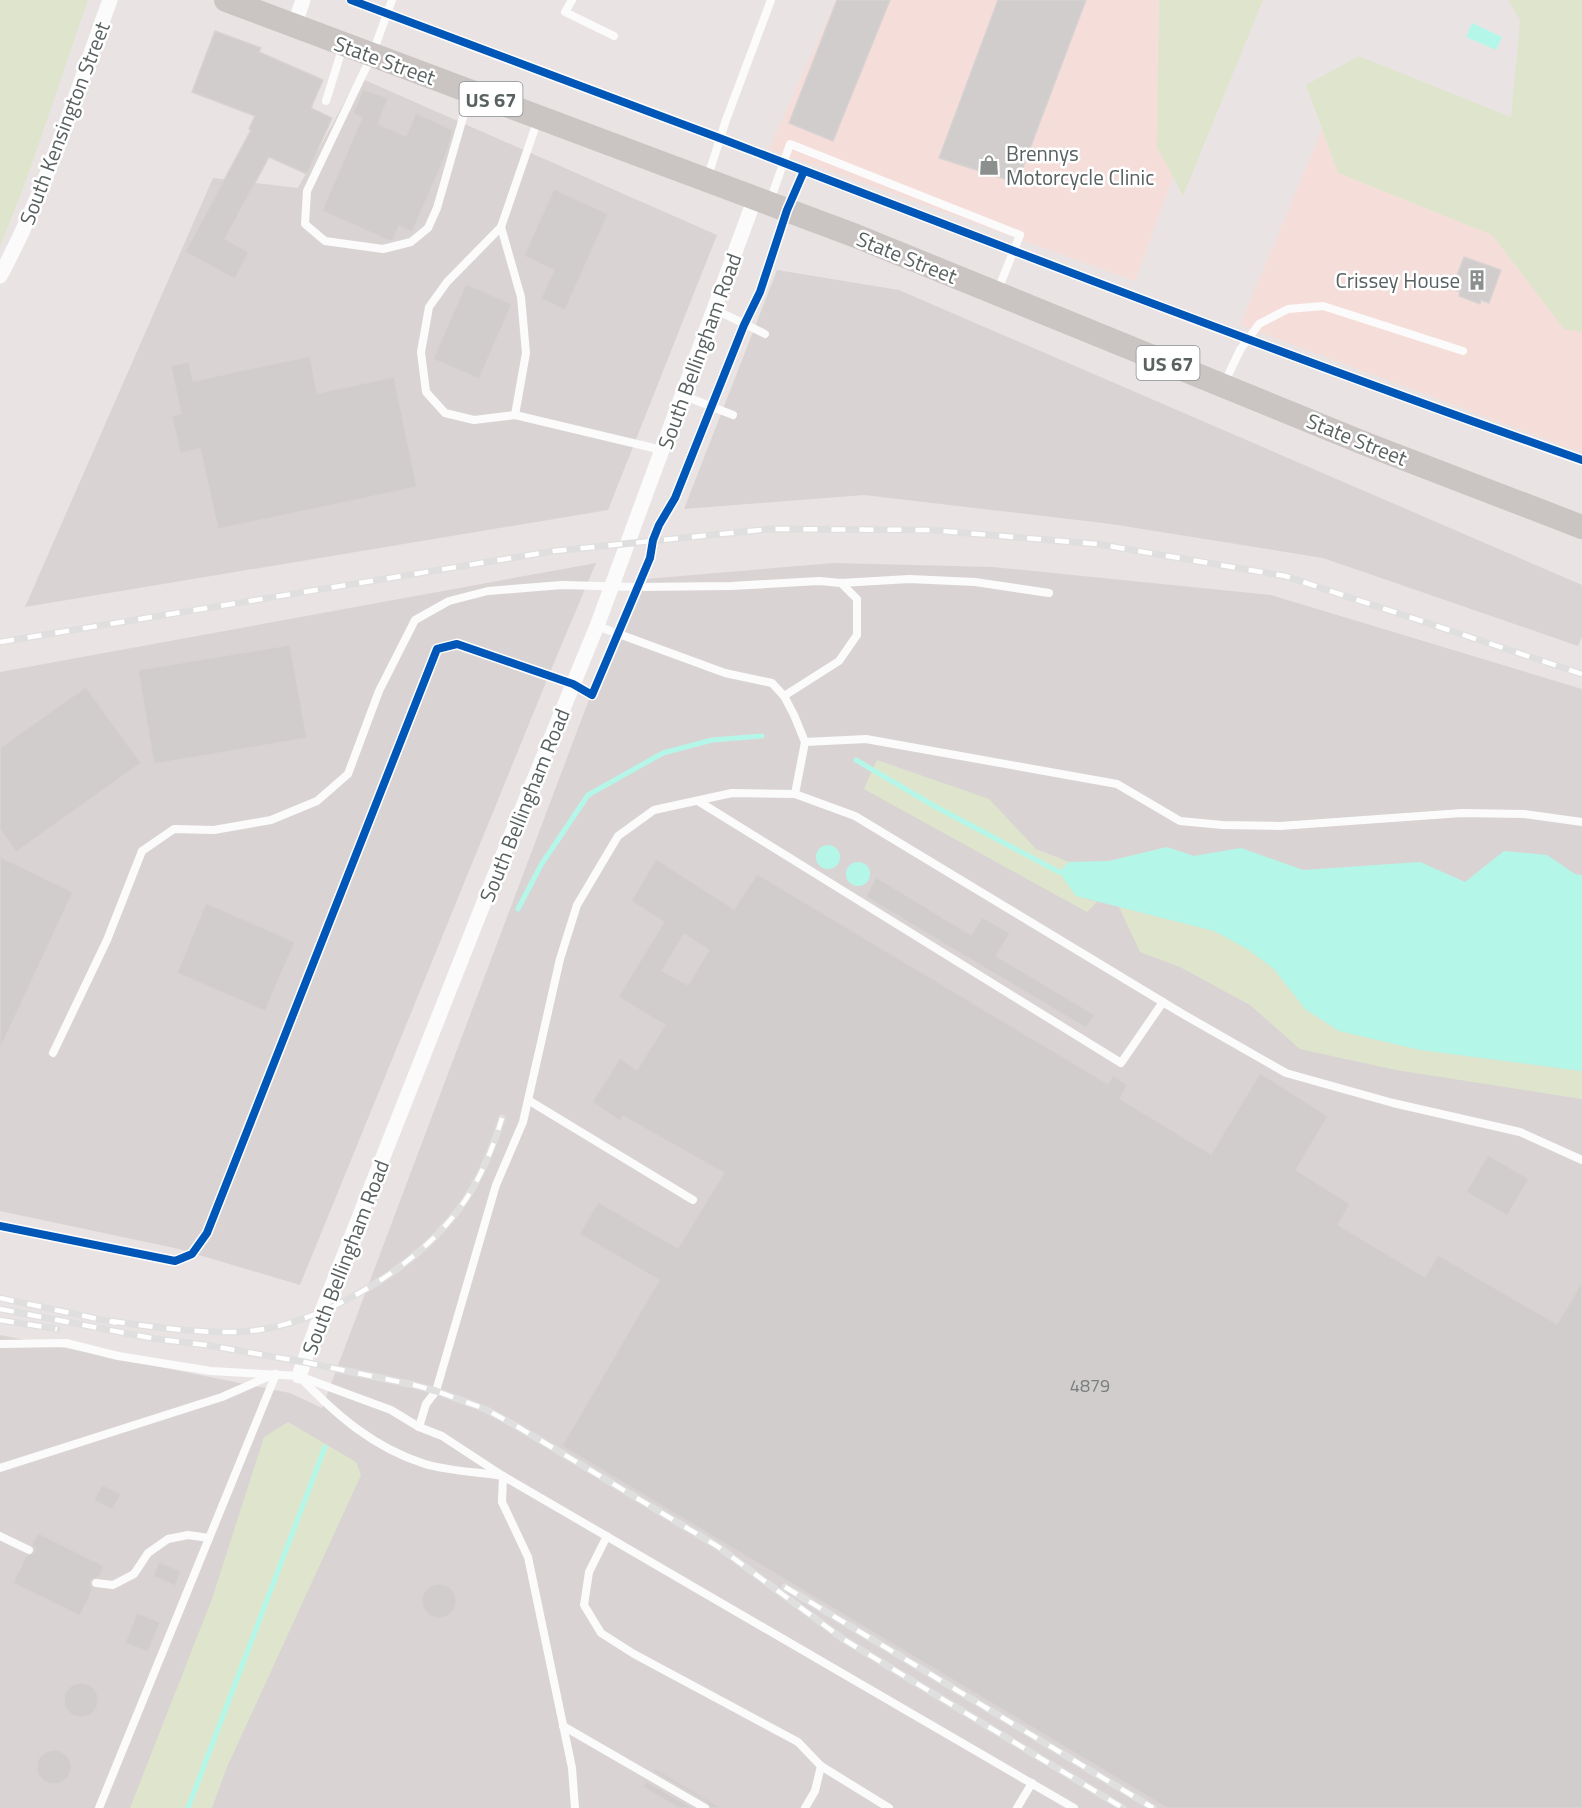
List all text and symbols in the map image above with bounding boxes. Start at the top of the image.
street label: South Kensington Street [10,16,118,229]
street label: State Street [330,27,441,93]
road number: US 67 [460,82,522,116]
place label: Brennys Motorcycle Clinic [1006,137,1154,193]
shop icon: Brennys Motorcycle Clinic [977,153,1001,177]
street label: State Street [852,222,963,292]
street label: South Bellingham Road [649,249,749,453]
place label: Crissey House [1335,264,1460,296]
building icon: Crissey House [1465,268,1489,292]
road number: US 67 [1136,346,1200,380]
street label: State Street [1302,404,1413,474]
street label: South Bellingham Road [471,703,577,907]
street label: South Bellingham Road [293,1155,397,1359]
house number: 4879 [1070,1372,1110,1399]

